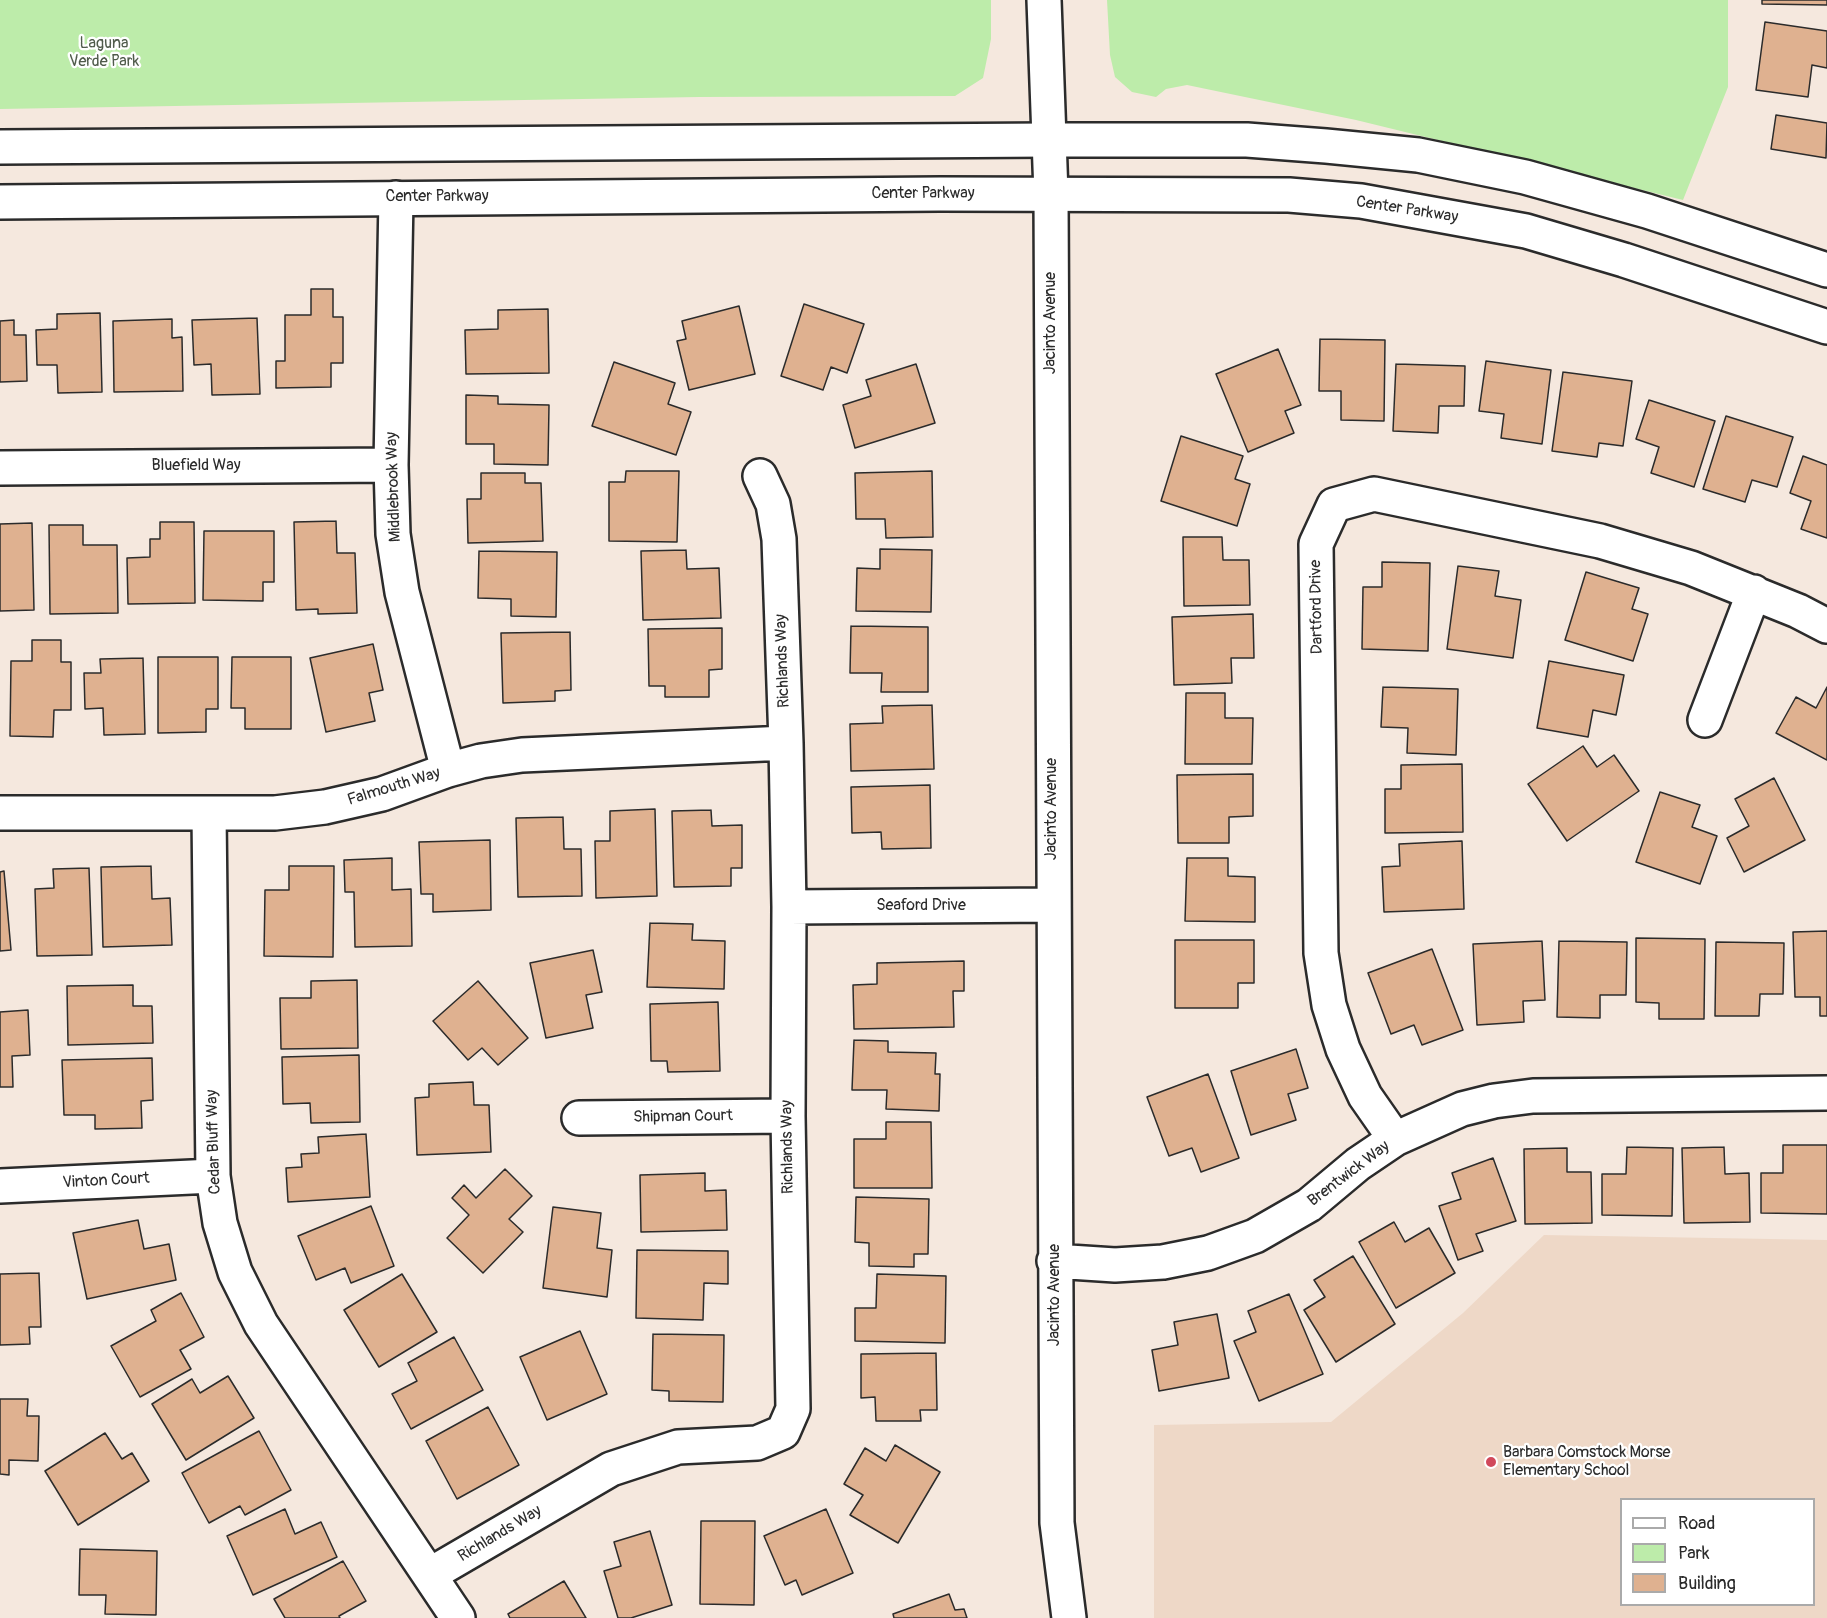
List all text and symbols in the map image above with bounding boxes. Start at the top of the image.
park label: Laguna Verde Park [69,34,139,72]
street label: Center Parkway [872,184,974,204]
street label: Center Parkway [386,187,488,207]
street label: Center Parkway [1355,192,1459,228]
street label: Jacinto Avenue [1041,272,1061,374]
street label: Middlebrook Way [382,432,406,542]
street label: Bluefield Way [151,456,241,476]
street label: Dartford Drive [1307,560,1327,654]
street label: Richlands Way [772,614,794,708]
street label: Jacinto Avenue [1042,758,1062,860]
street label: Falmouth Way [345,764,443,810]
street label: Seaford Drive [876,896,966,916]
street label: Cedar Bluff Way [203,1089,225,1195]
street label: Richlands Way [778,1100,798,1194]
street label: Shipman Court [633,1107,733,1127]
street label: Brentwick Way [1304,1137,1394,1211]
street label: Vinton Court [62,1169,150,1193]
street label: Jacinto Avenue [1045,1244,1065,1346]
place label: Barbara Comstock Morse Elementary School [1503,1443,1670,1481]
marker: Barbara Comstock Morse Elementary School [1484,1455,1498,1469]
legend [1620,1498,1815,1606]
street label: Richlands Way [455,1502,545,1566]
text: Road [1678,1512,1715,1535]
text: Park [1678,1542,1710,1565]
text: Building [1678,1572,1736,1595]

